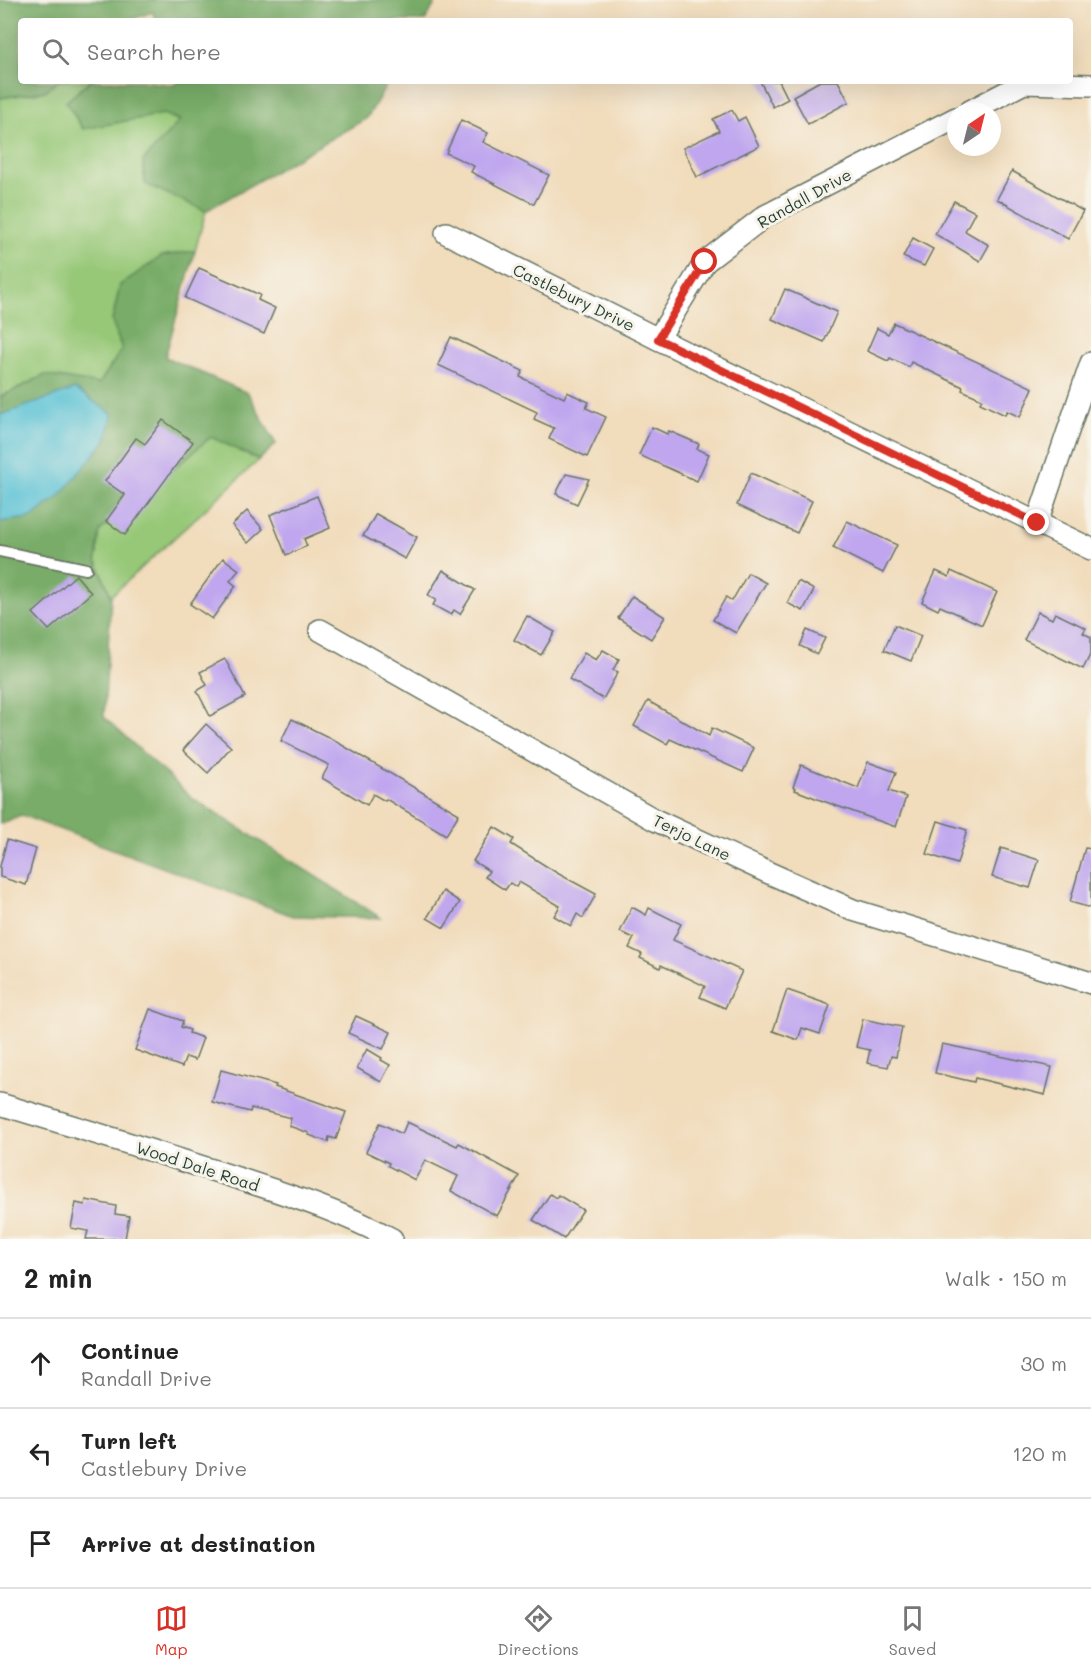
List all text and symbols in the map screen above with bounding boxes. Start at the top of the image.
search box [18,18,1073,84]
icon: search [39,35,72,68]
text: Search here [87,37,221,66]
north arrow [947,102,1001,156]
street label: Randall Drive [753,163,855,233]
route start [691,248,717,274]
street label: Castlebury Drive [510,258,638,336]
route end [1023,509,1049,535]
street label: Terjo Lane [650,809,734,865]
street label: Wood Dale Road [134,1136,262,1196]
text: 2 min [24,1261,92,1295]
text: Walk · 150 m [945,1265,1067,1291]
text: Continue [81,1336,179,1365]
icon: ahead [24,1347,57,1380]
text: 30 m [1021,1350,1067,1376]
text: Randall Drive [81,1365,212,1391]
text: Turn left [81,1426,177,1455]
icon: left [24,1437,57,1470]
text: 120 m [1012,1440,1067,1466]
text: Castlebury Drive [81,1455,247,1481]
icon: arrive [24,1527,57,1560]
text: Arrive at destination [81,1529,316,1558]
tab: Map [155,1602,188,1659]
tab: Directions [498,1602,579,1659]
tab: Saved [889,1602,936,1659]

